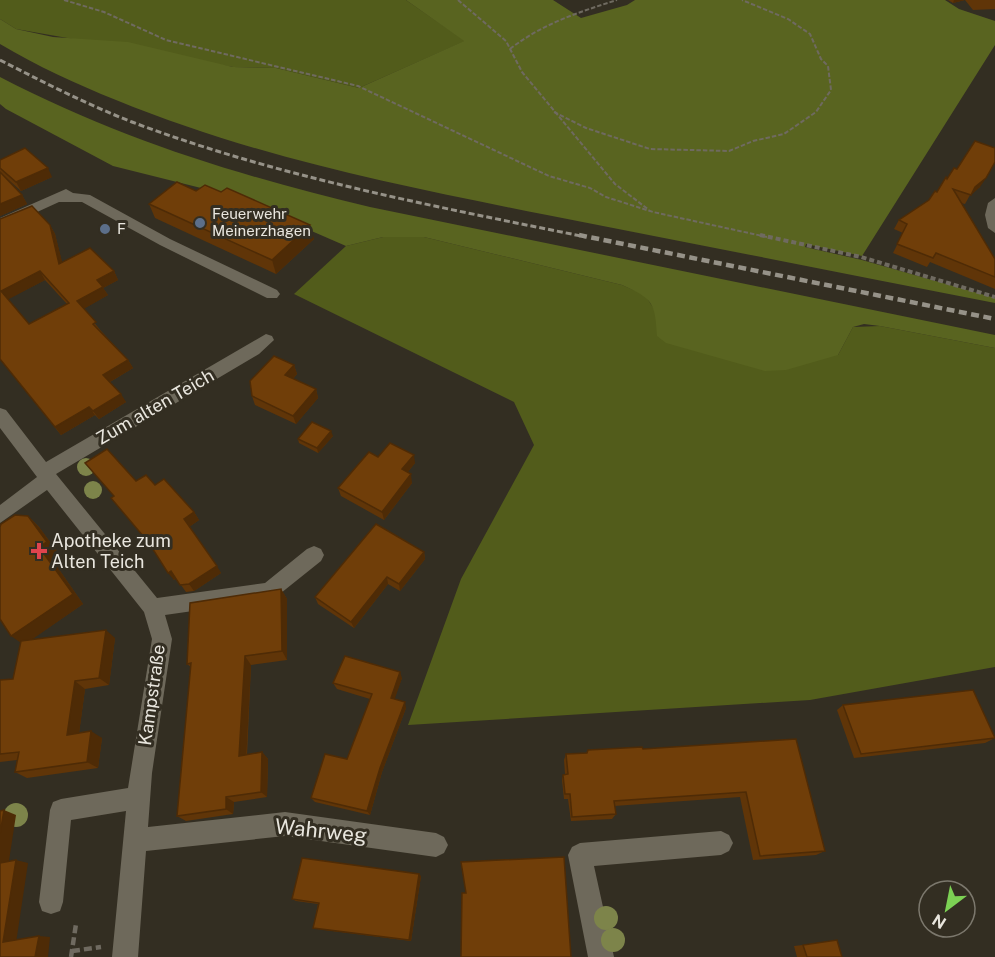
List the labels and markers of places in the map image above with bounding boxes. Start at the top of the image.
place label: Feuerwehr Meinerzhagen [212,205,311,239]
marker: Feuerwehr Meinerzhagen [193,216,207,230]
place label: F [117,220,126,237]
marker: F [98,222,112,236]
place label: Apotheke zum Alten Teich [51,530,171,572]
marker: Apotheke zum Alten Teich [32,544,46,558]

